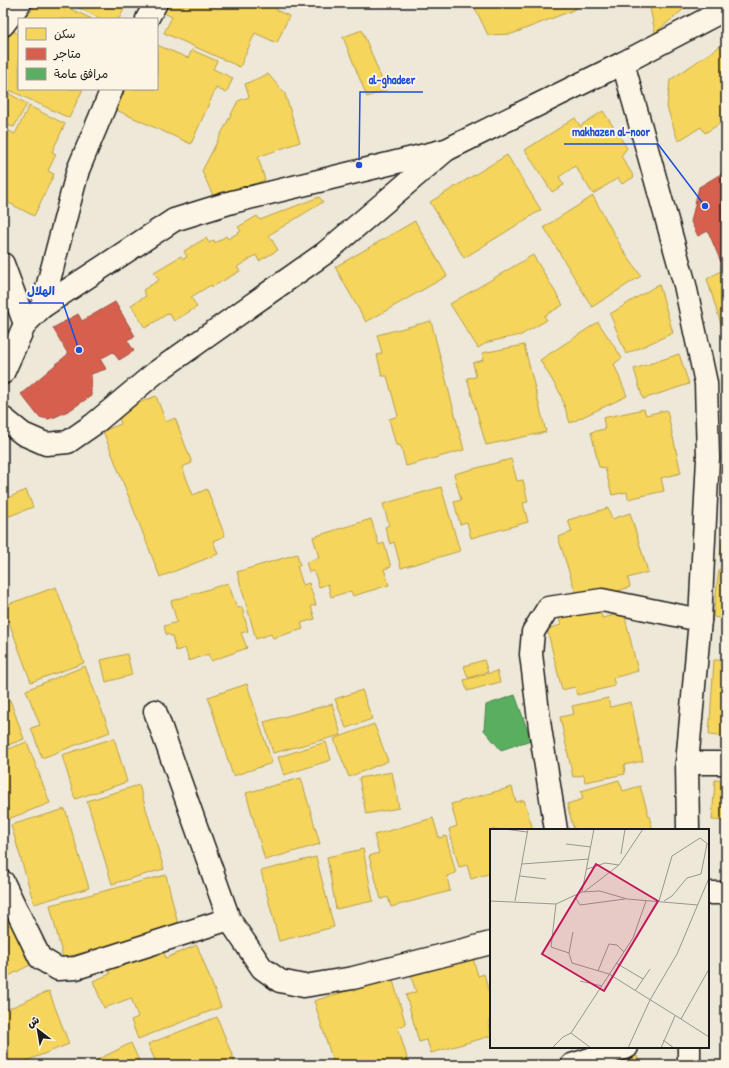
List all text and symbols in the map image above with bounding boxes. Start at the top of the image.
legend [18,18,158,90]
text: سكن [54,25,76,42]
text: متاجر [53,45,81,62]
text: مرافق عامة [54,65,108,82]
callout: al-ghadeer [360,68,423,92]
text: al-ghadeer [369,71,416,89]
callout: makhazen al-noor [564,120,658,144]
text: makhazen al-noor [572,123,650,140]
callout: الهلال [19,279,63,303]
text: الهلال [27,282,55,299]
inset map [490,829,709,1048]
north arrow [18,1010,58,1050]
text: ش [24,1012,42,1031]

